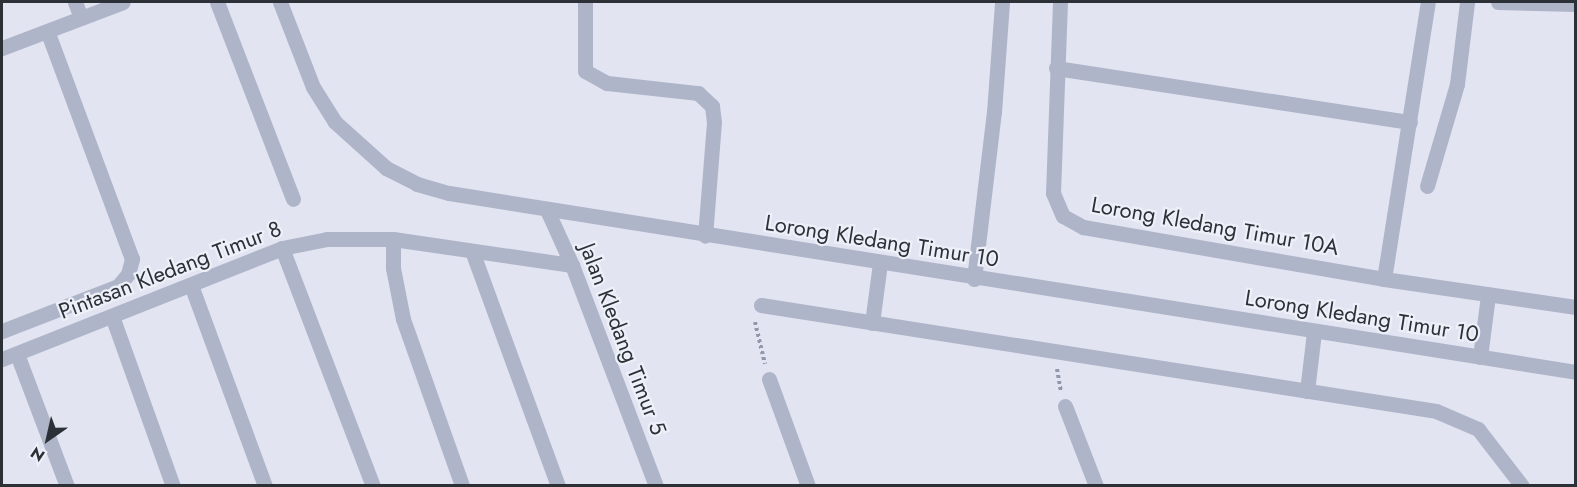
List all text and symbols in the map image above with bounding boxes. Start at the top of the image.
street label: Lorong Kledang Timur 10A [1089,191,1341,261]
street label: Lorong Kledang Timur 10 [763,209,1001,273]
street label: Pintasan Kledang Timur 8 [55,215,285,325]
street label: Jalan Kledang Timur 5 [574,239,672,439]
street label: Lorong Kledang Timur 10 [1243,284,1481,348]
north arrow [18,409,78,469]
text: N [26,441,49,467]

